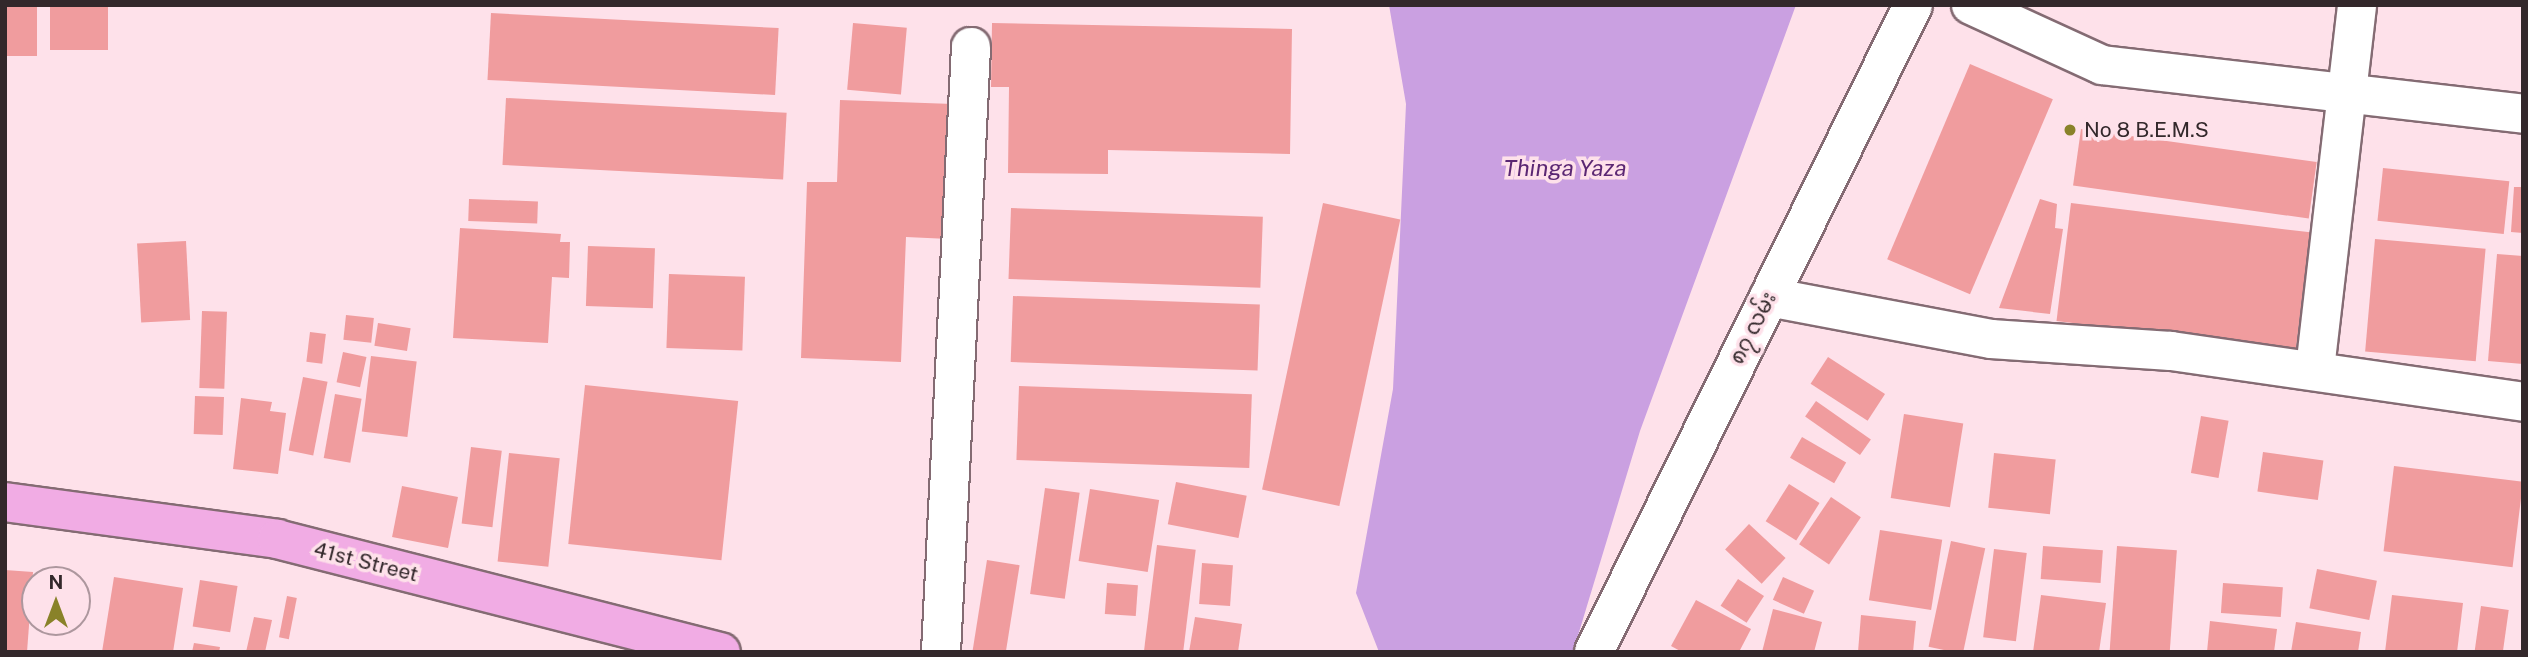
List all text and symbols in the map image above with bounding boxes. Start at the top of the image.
place label: No 8 B.E.M.S [2084,117,2209,143]
marker: No 8 B.E.M.S [2062,122,2078,138]
water label: Thinga Yaza [1504,154,1626,182]
street label: ၈၇ လမ်း [1724,288,1782,368]
street label: 41st Street [311,537,421,587]
north arrow [21,566,91,636]
text: N [49,571,63,593]

